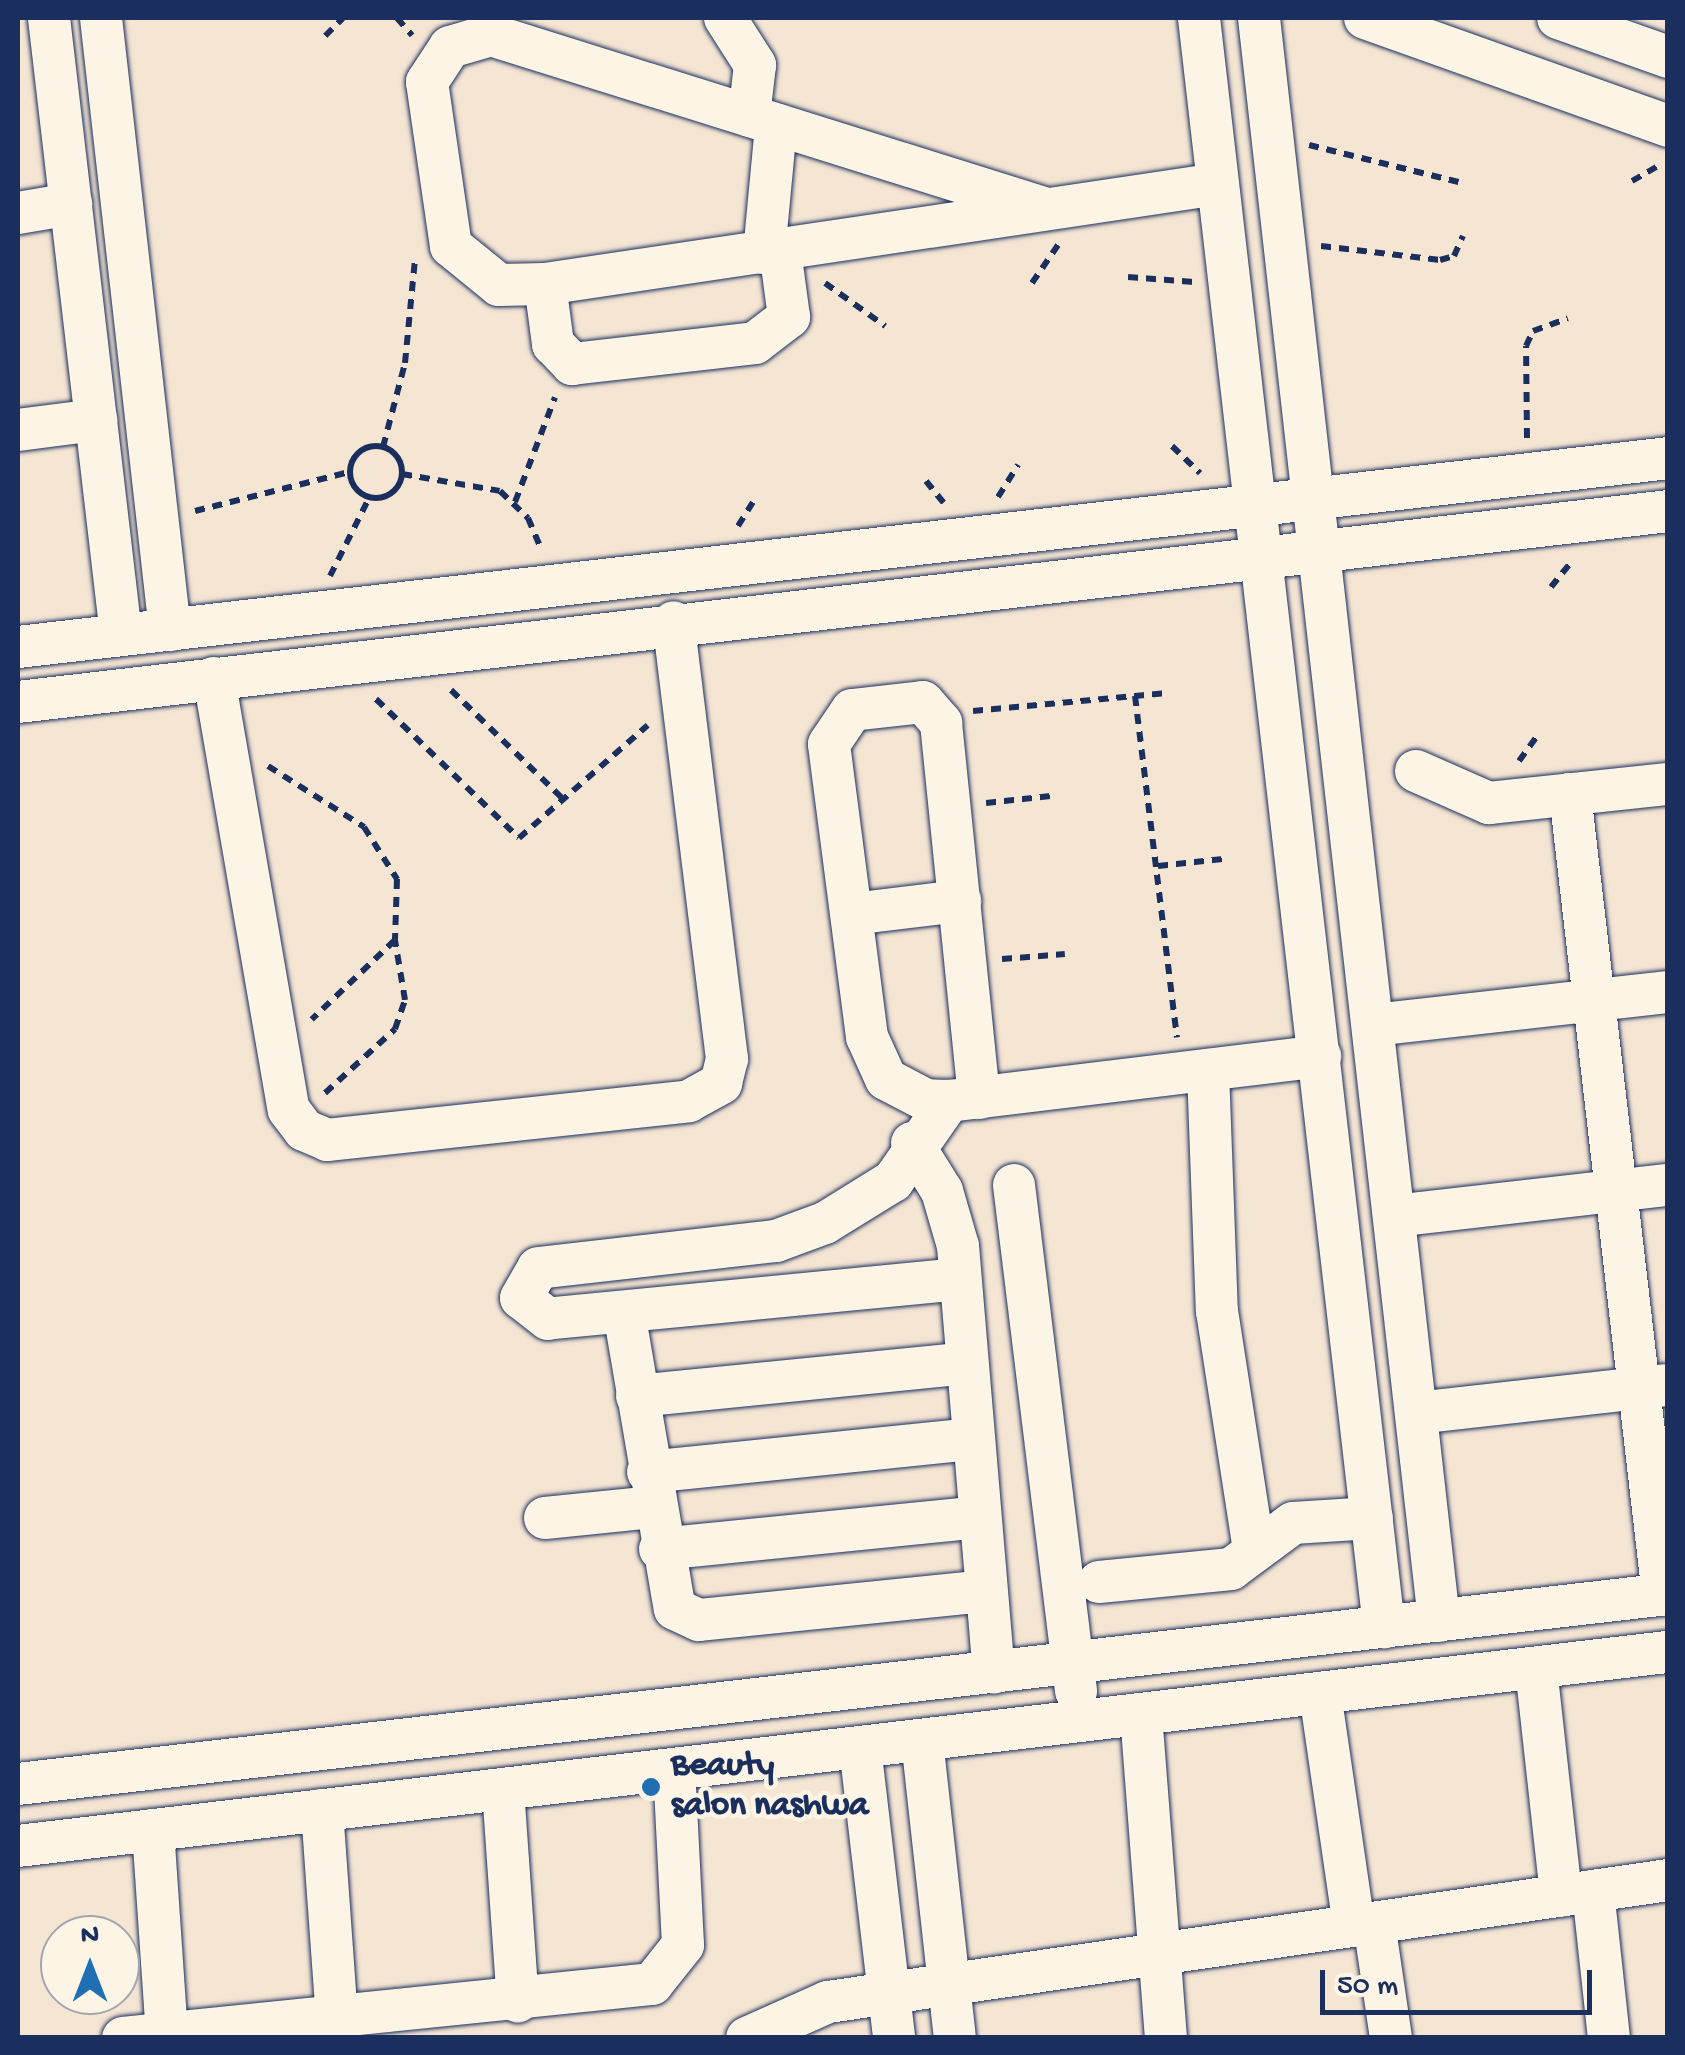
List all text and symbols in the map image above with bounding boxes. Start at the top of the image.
place label: Beauty salon nashwa [671,1746,868,1828]
marker: Beauty salon nashwa [640,1776,662,1798]
north arrow [40,1915,140,2015]
text: N [81,1920,99,1953]
scale bar [1325,1950,1598,2012]
text: 50 m [1337,1970,1398,2005]

